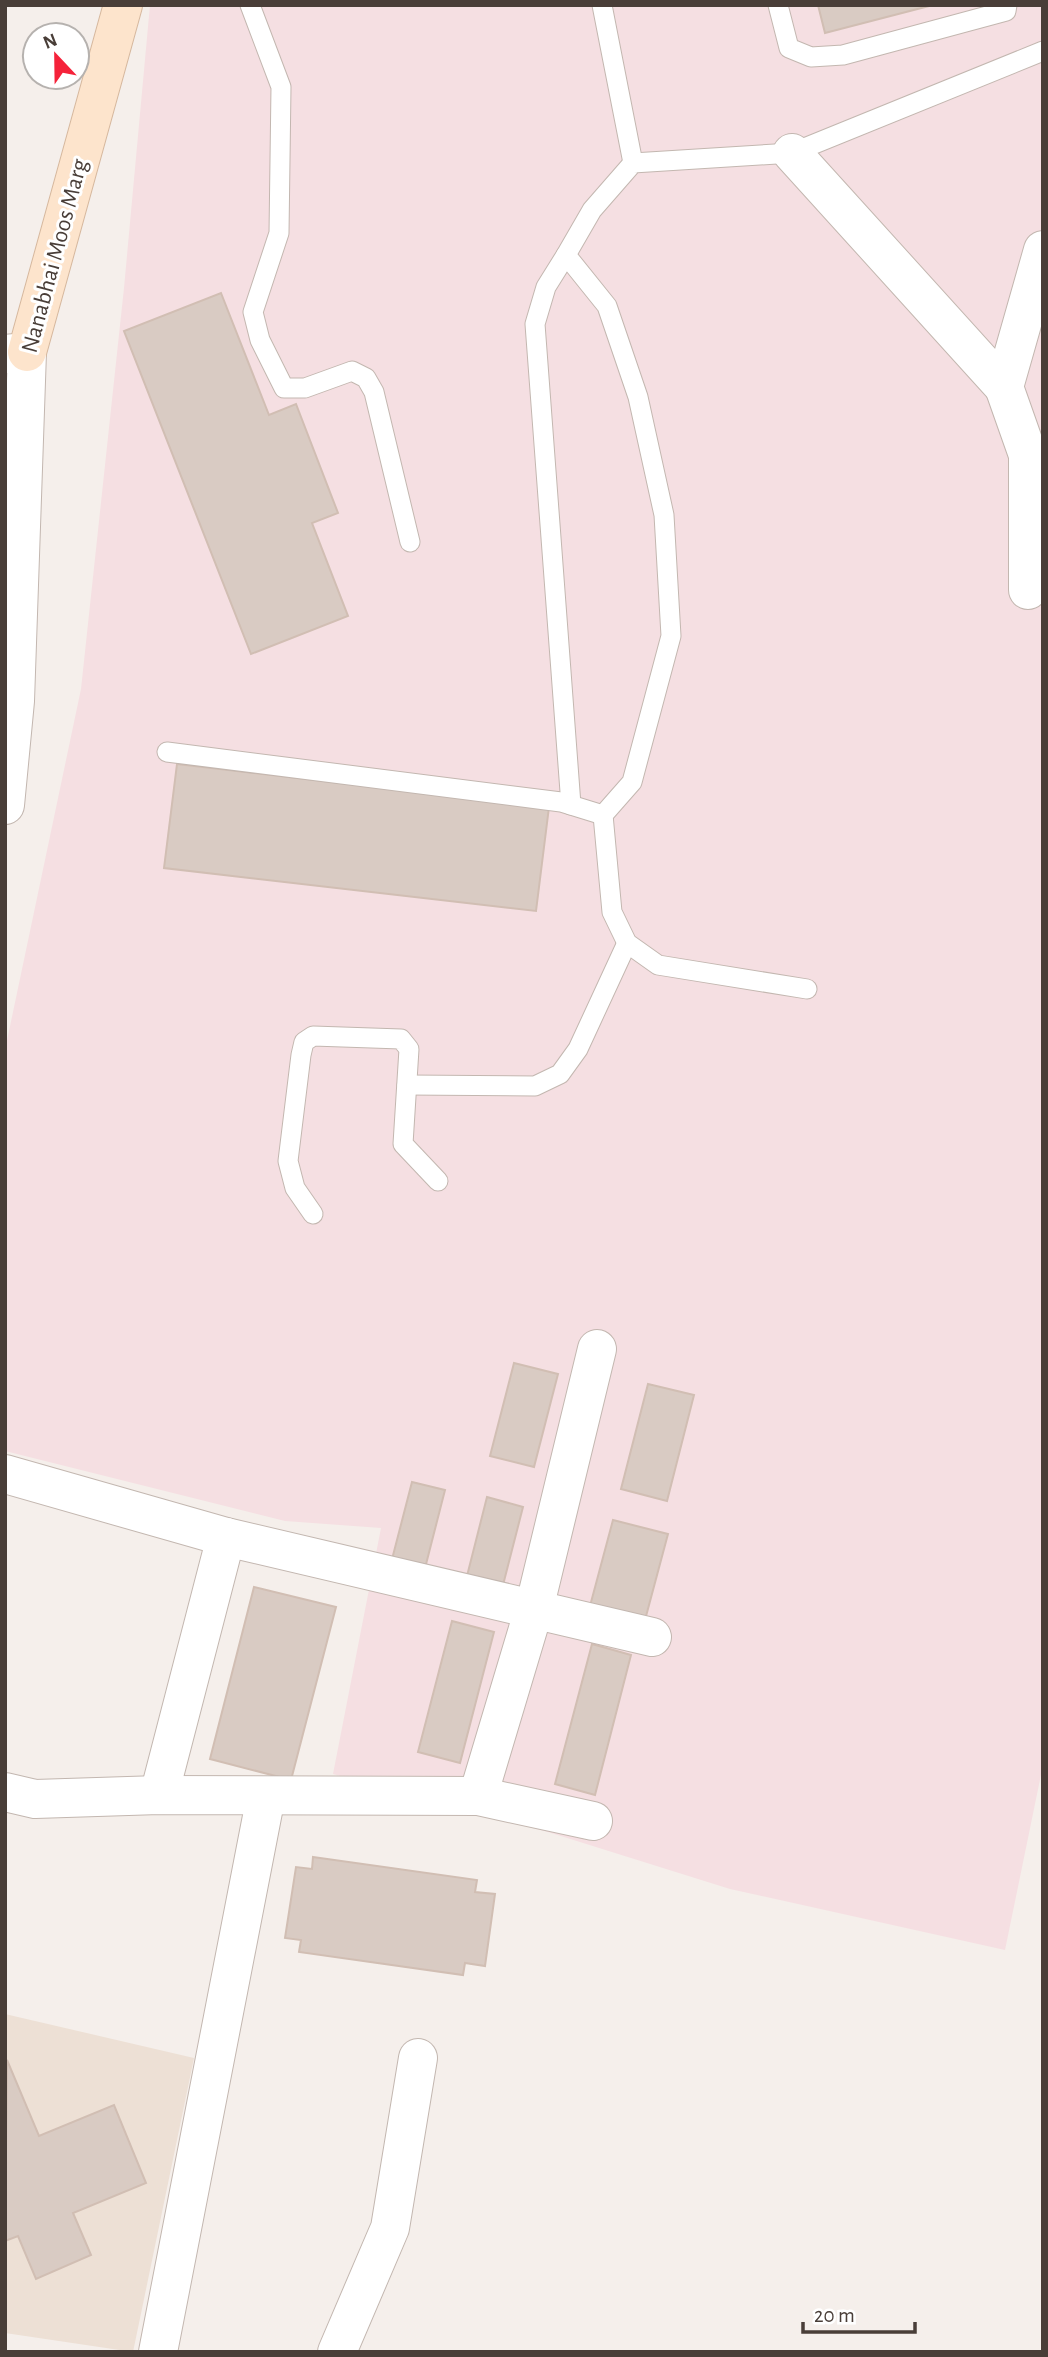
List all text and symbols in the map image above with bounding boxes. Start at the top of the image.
north arrow [21,21,91,91]
text: N [41,30,60,53]
street label: Nanabhai Moos Marg [18,156,93,356]
scale bar [803,2290,915,2334]
text: 20 m [814,2305,855,2326]

